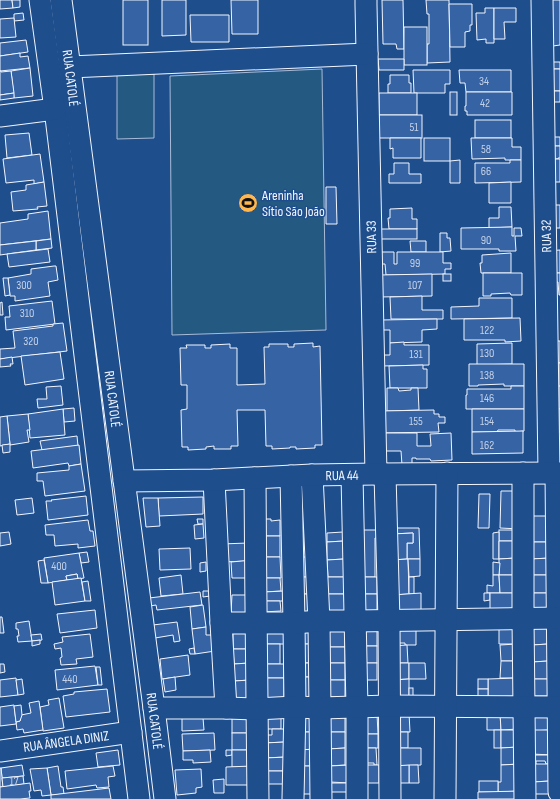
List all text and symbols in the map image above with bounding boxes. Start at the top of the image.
street label: RUA CATOLÉ [59,49,82,108]
house number: 34 [479,74,489,89]
house number: 42 [480,96,490,111]
house number: 51 [409,120,419,135]
house number: 58 [481,142,491,157]
house number: 66 [481,164,491,179]
place label: Areninha Sítio São João [261,187,325,220]
sports icon: Areninha Sítio São João [237,192,259,214]
street label: RUA 32 [538,219,555,253]
street label: RUA 33 [363,220,380,254]
house number: 90 [481,233,491,248]
house number: 99 [410,256,420,271]
house number: 300 [16,278,32,293]
house number: 107 [408,278,422,293]
house number: 310 [20,306,34,321]
house number: 122 [480,323,494,338]
house number: 320 [23,334,39,349]
house number: 130 [480,346,494,361]
house number: 131 [409,347,424,362]
house number: 138 [480,368,494,383]
street label: RUA CATOLÉ [101,370,124,429]
house number: 146 [480,391,494,406]
house number: 155 [409,414,423,429]
house number: 154 [480,414,494,429]
house number: 162 [480,438,494,453]
street label: RUA 44 [325,467,359,484]
house number: 400 [51,559,67,574]
house number: 440 [62,672,78,687]
street label: RUA CATOLÉ [143,692,166,751]
street label: RUA ÂNGELA DINIZ [22,727,110,756]
house number: 17 [10,774,19,789]

